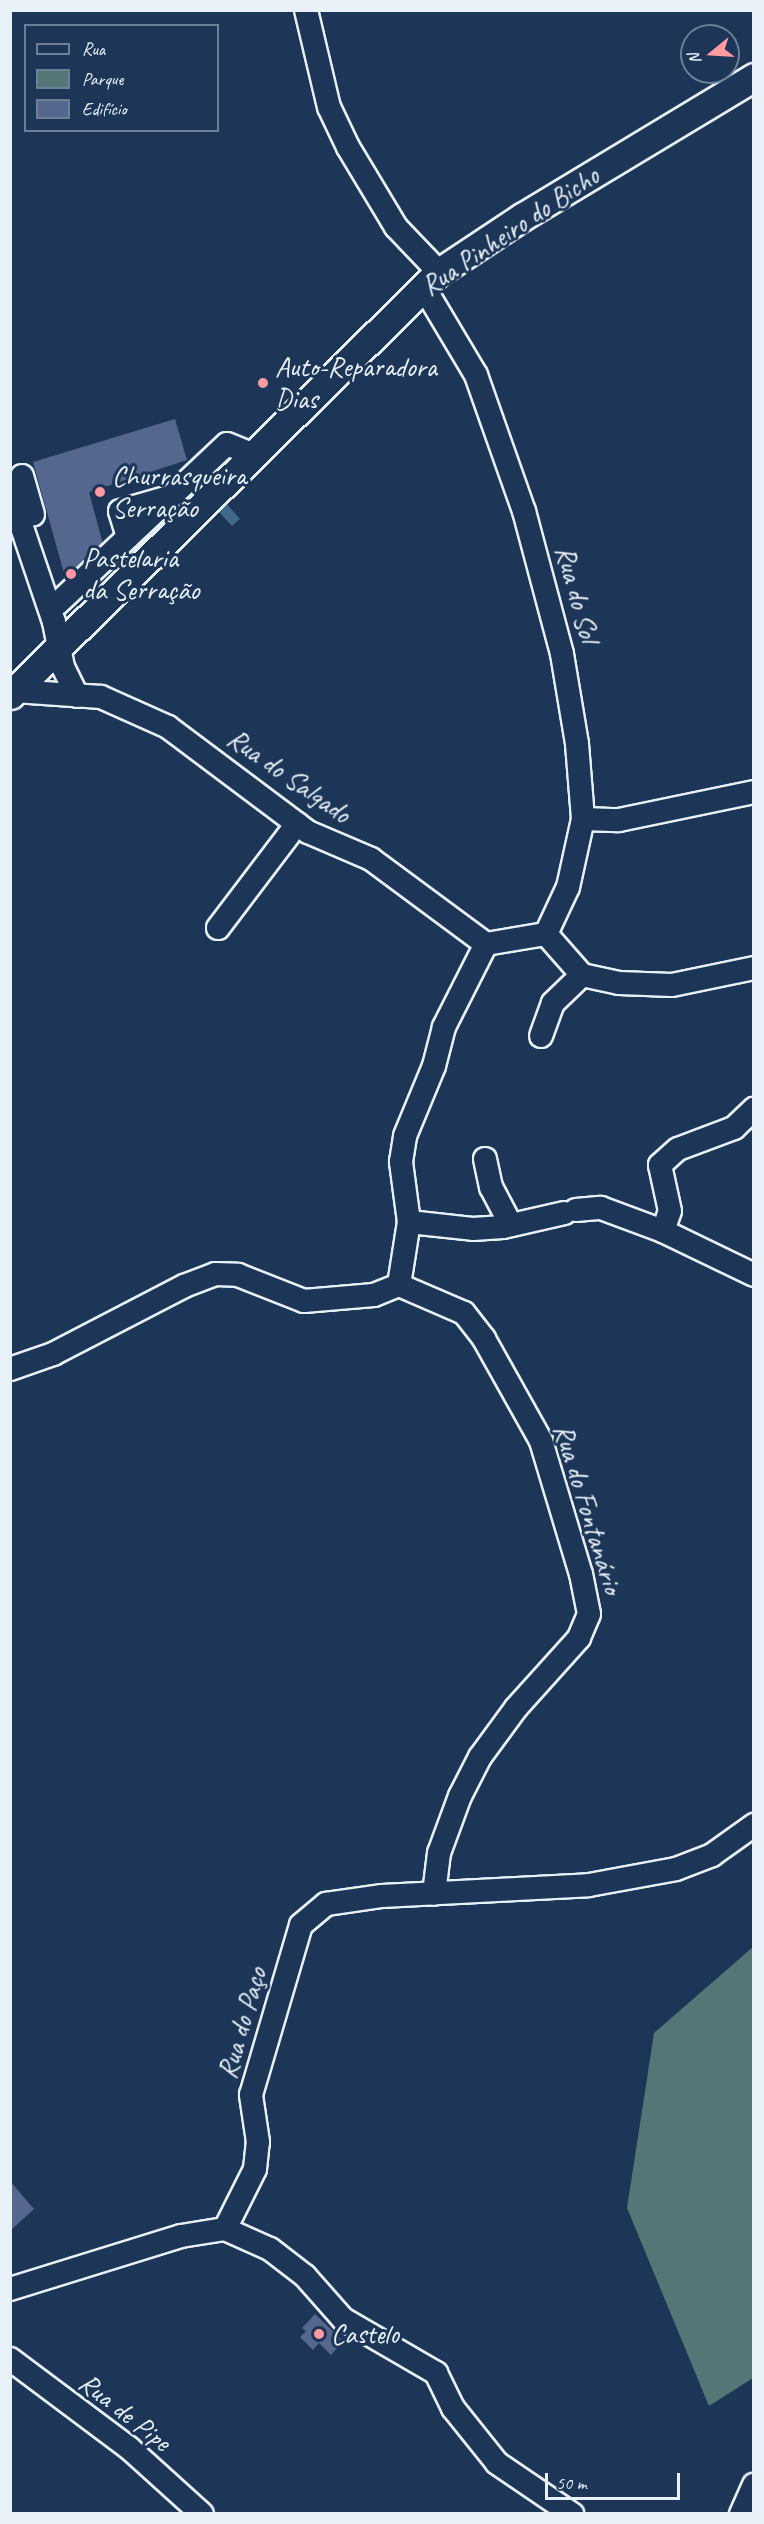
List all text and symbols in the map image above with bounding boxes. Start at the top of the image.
legend [24,24,219,132]
north arrow [680,24,740,84]
text: Rua [82,38,105,60]
text: N [684,51,706,67]
text: Parque [82,68,123,90]
text: Edifício [82,98,127,120]
street label: Rua Pinheiro do Bicho [414,159,606,303]
place label: Auto-Reparadora Dias [275,350,437,416]
marker: Auto-Reparadora Dias [256,376,270,390]
place label: Churrasqueira Serração [112,459,246,525]
marker: Churrasqueira Serração [93,485,107,499]
place label: Pastelaria da Serração [83,541,199,607]
street label: Rua do Sol [548,542,606,646]
marker: Pastelaria da Serração [64,567,78,581]
street label: Rua do Salgado [221,721,357,831]
street label: Rua do Fontanário [546,1420,630,1598]
street label: Rua do Paço [210,1964,274,2082]
place label: Castelo [331,2317,399,2351]
marker: Castelo [312,2327,326,2341]
street label: Rua de Pipe [72,2366,178,2458]
scale bar [548,2461,683,2499]
text: 50 m [556,2472,587,2494]

